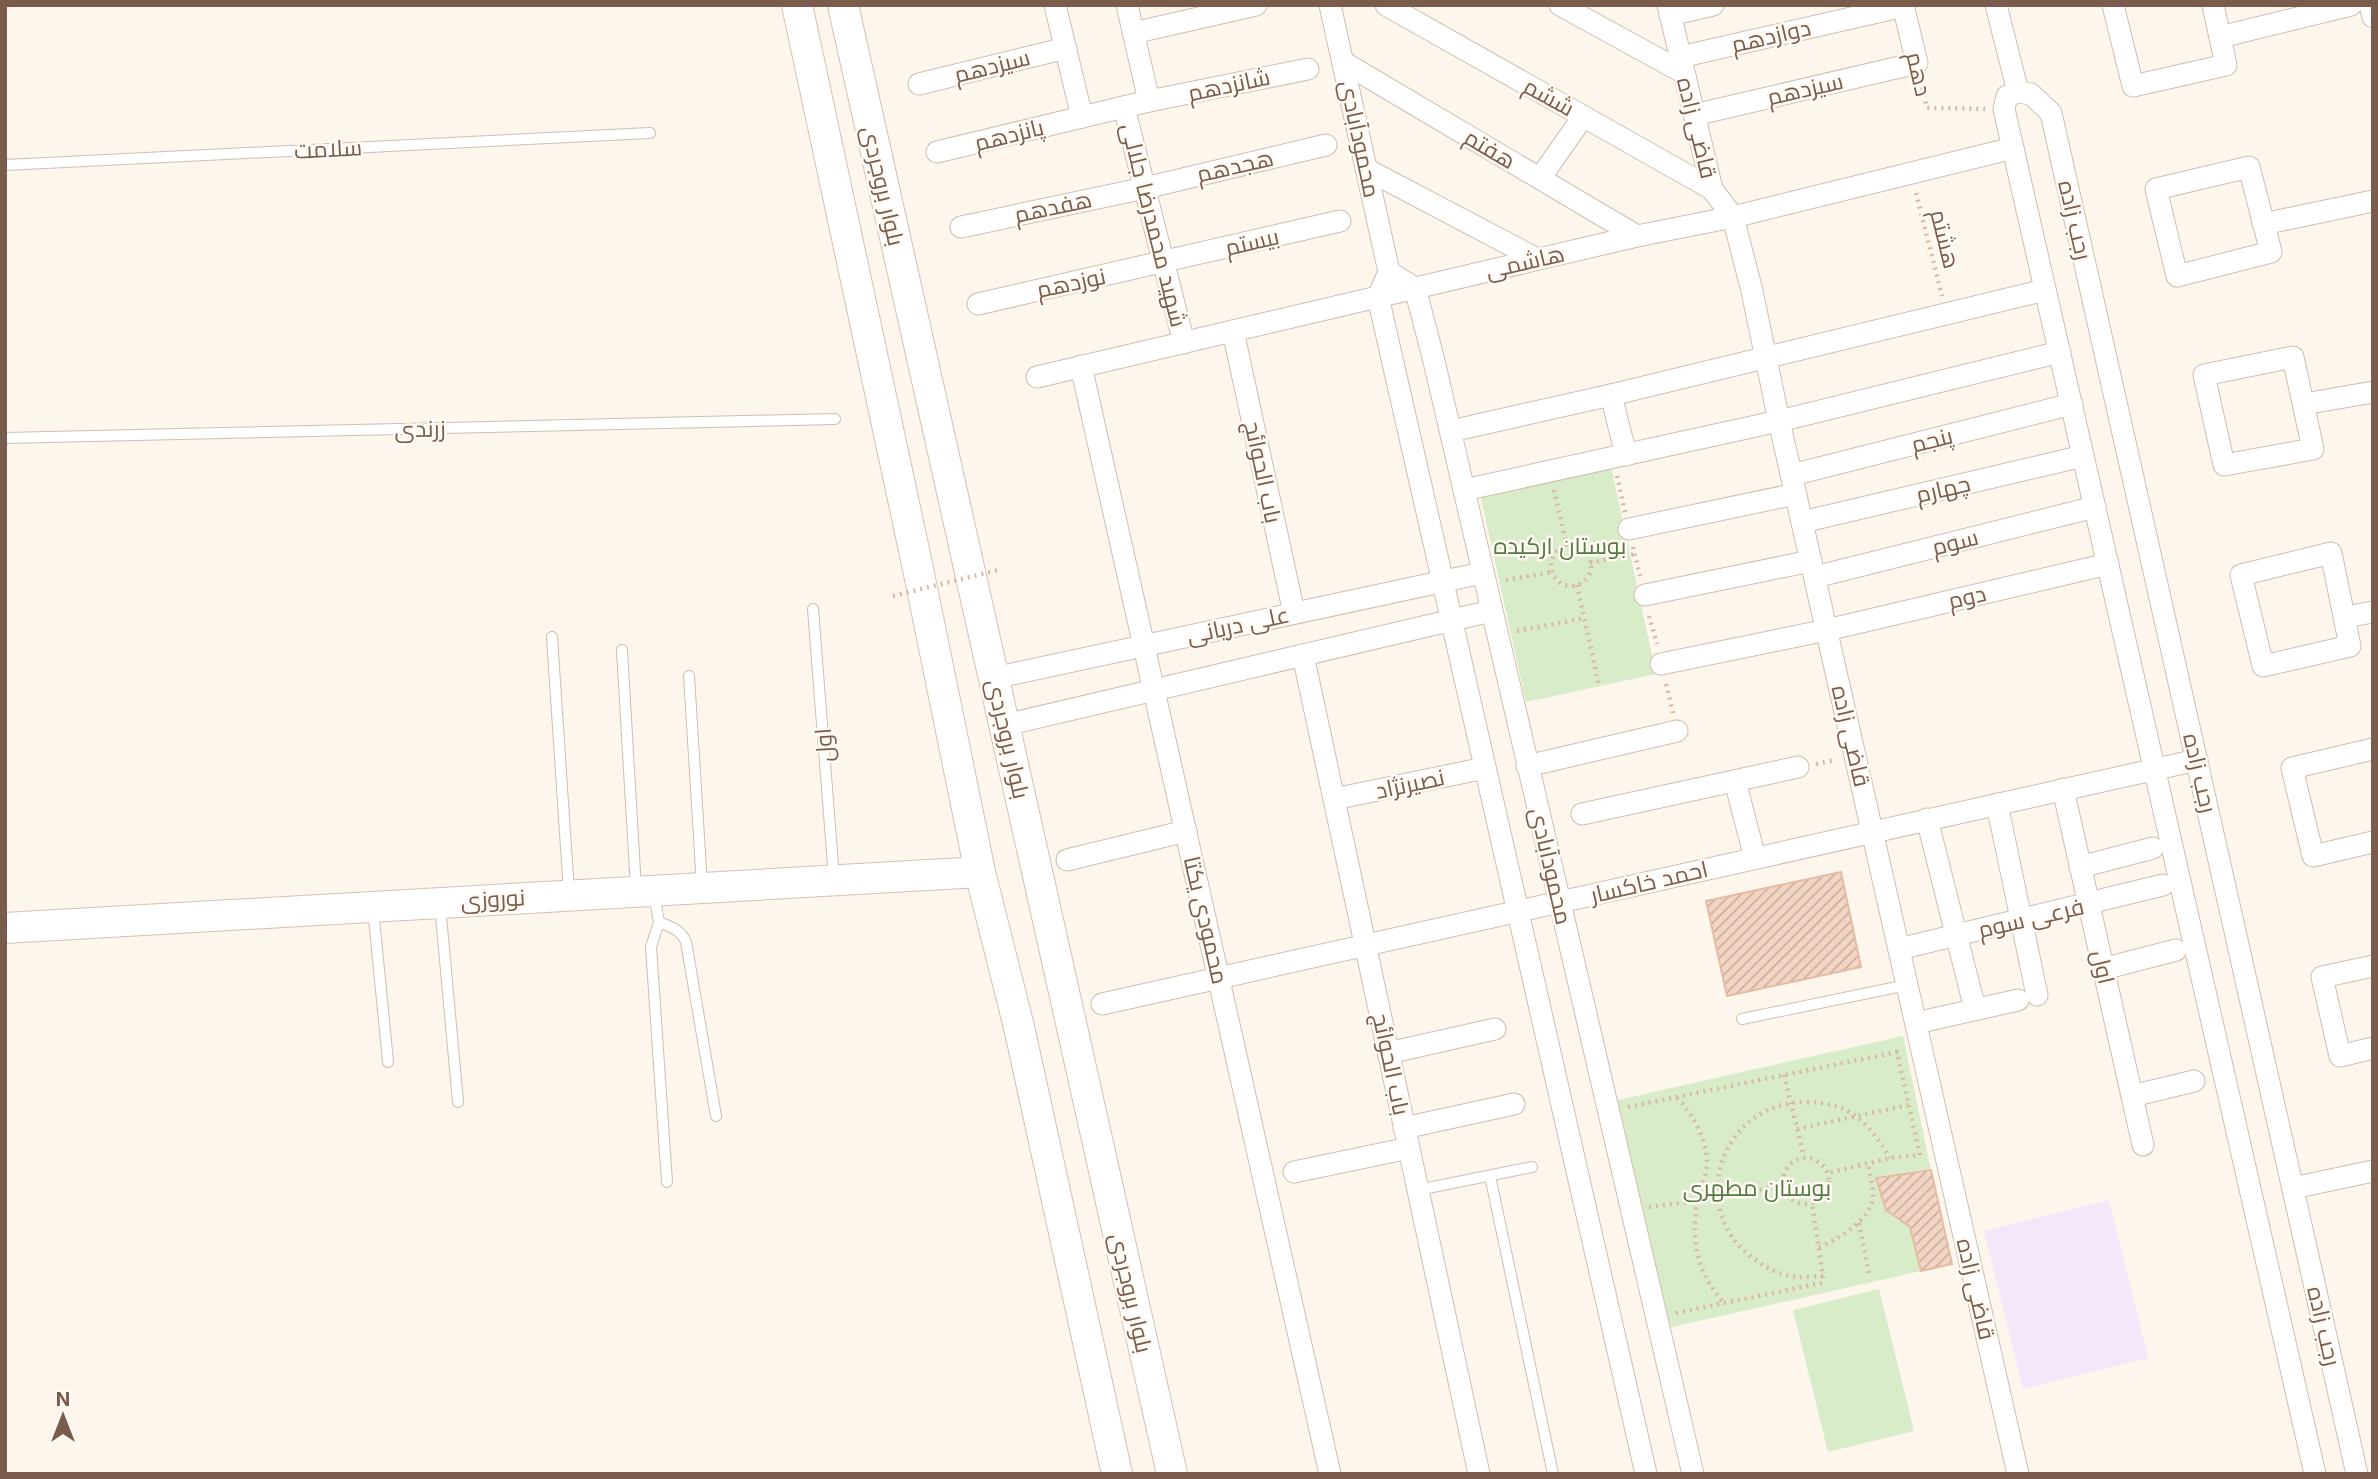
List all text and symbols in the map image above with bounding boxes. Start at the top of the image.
street label: دوازدهم [1729,13,1814,61]
street label: سیزدهم [951,43,1033,91]
street label: دهم [1898,49,1938,99]
street label: شانزدهم [1185,63,1273,109]
street label: سیزدهم [1764,67,1846,113]
street label: ششم [1518,72,1579,124]
street label: قاضی زاده [1671,75,1723,181]
street label: محمودآبادی [1334,78,1386,200]
street label: پانزدهم [971,113,1047,159]
street label: شهید محمدرضا جلالی [1115,120,1193,330]
street label: بلوار بروجردی [856,123,910,249]
street label: هفتم [1458,123,1521,177]
street label: سلامت [293,133,363,165]
street label: هجدهم [1194,144,1277,190]
street label: رجب زاده [2052,177,2098,263]
street label: هفدهم [1012,185,1095,231]
street label: هشتم [1922,206,1966,272]
street label: بیستم [1222,222,1282,264]
street label: هاشمی [1483,239,1567,285]
street label: نوزدهم [1034,262,1109,306]
street label: زرندی [394,415,446,443]
street label: باب الحوائج [1237,418,1288,526]
street label: پنجم [1908,421,1956,461]
street label: چهارم [1913,469,1973,511]
street label: سوم [1929,523,1982,563]
park label: بوستان ارکیده [1494,532,1626,560]
street label: دوم [1945,579,1989,617]
street label: علی دریانی [1184,600,1292,650]
street label: بلوار بروجردی [981,676,1035,802]
street label: قاضی زاده [1826,683,1876,789]
street label: اول [809,727,839,763]
street label: رجب زاده [2177,730,2223,816]
street label: نصیرنژاد [1373,763,1447,805]
street label: محمودآبادی [1524,805,1578,927]
street label: محمودی یکتا [1178,853,1234,987]
street label: احمد خاکسار [1586,855,1711,910]
street label: نوروزی [460,883,526,915]
street label: فرعی سوم [1975,892,2087,946]
street label: اول [2086,947,2120,987]
street label: باب الحوائج [1365,1010,1416,1118]
park label: بوستان مطهری [1683,1174,1831,1202]
street label: بلوار بروجردی [1104,1230,1158,1356]
street label: قاضی زاده [1951,1236,2001,1342]
street label: رجب زاده [2301,1283,2347,1369]
north arrow [28,1381,98,1451]
text: N [56,1388,70,1411]

